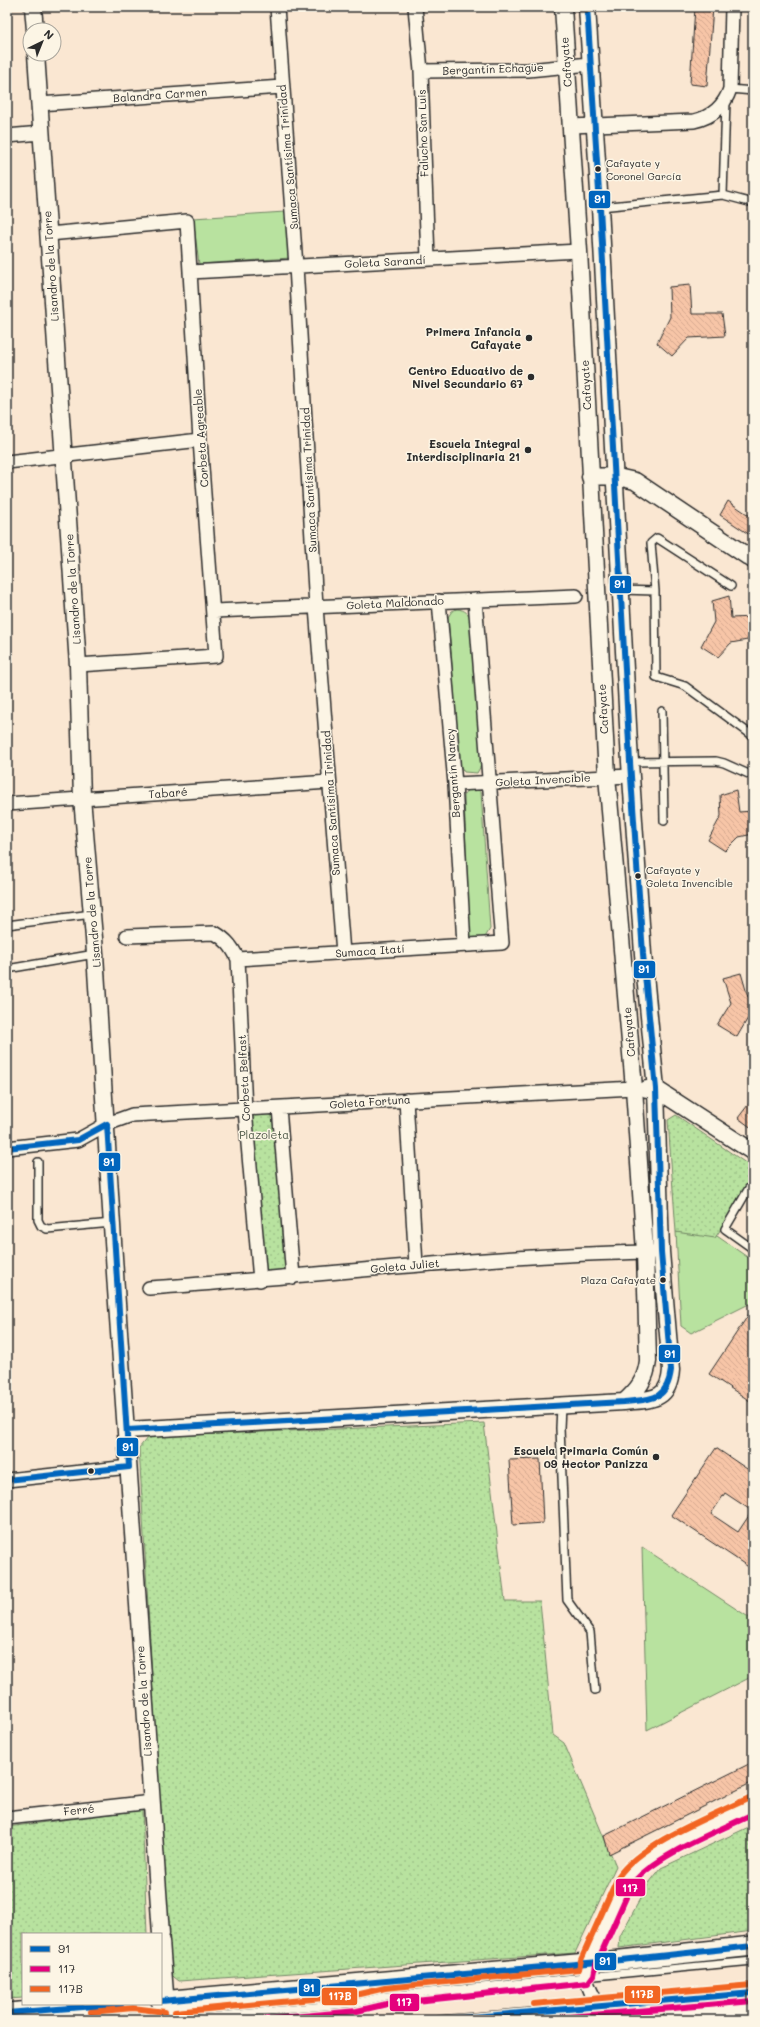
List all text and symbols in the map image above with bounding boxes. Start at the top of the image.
north arrow [22,22,62,62]
text: N [41,26,57,43]
street label: Cafayate [556,36,575,88]
street label: Bergantín Echagüe [442,59,544,78]
street label: Balandra Carmen [112,84,207,105]
street label: Sumaca Santísima Trinidad [274,84,301,230]
street label: Falucho San Luis [413,89,432,177]
place label: Cafayate y Coronel García [606,156,681,183]
marker: Cafayate y Coronel García [593,164,603,174]
line badge: 91 [588,190,611,209]
text: 91 [594,191,606,206]
street label: Lisandro de la Torre [39,210,62,322]
street label: Goleta Sarandí [344,252,426,271]
place label: Primera Infancia Cafayate [426,324,521,352]
marker: Primera Infancia Cafayate [524,333,534,343]
street label: Cafayate [577,359,594,410]
place label: Centro Educativo de Nivel Secundario 67 [408,363,523,391]
marker: Centro Educativo de Nivel Secundario 67 [526,372,536,382]
street label: Corbeta Agreable [190,388,211,488]
street label: Sumaca Santísima Trinidad [297,407,320,553]
place label: Escuela Integral Interdisciplinaria 21 [407,436,520,464]
marker: Escuela Integral Interdisciplinaria 21 [523,445,533,455]
street label: Lisandro de la Torre [61,533,84,645]
line badge: 91 [609,575,632,594]
text: 91 [614,576,626,591]
street label: Goleta Maldonado [346,592,445,613]
street label: Cafayate [594,683,611,734]
street label: Bergantín Nancy [442,728,463,818]
street label: Sumaca Santísima Trinidad [318,730,343,876]
street label: Goleta Invencible [495,770,591,789]
street label: Tabaré [148,784,188,801]
street label: Lisandro de la Torre [79,856,104,968]
place label: Cafayate y Goleta Invencible [646,863,733,890]
marker: Cafayate y Goleta Invencible [633,871,643,881]
street label: Sumaca Itatí [335,941,405,960]
line badge: 91 [633,960,656,979]
text: 91 [638,961,650,976]
street label: Cafayate [619,1006,638,1058]
street label: Corbeta Belfast [234,1034,253,1122]
street label: Goleta Fortuna [329,1091,411,1112]
park label: Plazoleta [239,1127,289,1142]
line badge: 91 [98,1152,121,1172]
text: 91 [103,1154,115,1169]
street label: Goleta Juliet [370,1255,440,1276]
place label: Plaza Cafayate [581,1273,656,1287]
marker: Plaza Cafayate [658,1275,668,1285]
line badge: 91 [658,1344,681,1363]
text: 91 [664,1346,676,1361]
line badge: 91 [116,1437,139,1457]
text: 91 [122,1439,134,1454]
place label: Escuela Primaria Común 09 Hector Panizza [513,1443,648,1471]
marker: Escuela Primaria Común 09 Hector Panizza [651,1452,661,1462]
unlabelled marker [86,1466,96,1476]
street label: Lisandro de la Torre [132,1645,155,1757]
street label: Ferré [63,1800,95,1819]
line badge: 117 [615,1878,646,1897]
text: 117 [622,1880,638,1895]
legend [22,1933,162,2005]
text: 91 [58,1940,70,1956]
line badge: 91 [594,1952,617,1971]
text: 91 [599,1953,611,1968]
text: 117 [58,1960,76,1976]
line badge: 91 [298,1978,321,1997]
text: 117B [58,1980,83,1996]
text: 91 [303,1980,315,1995]
line badge: 117B [624,1985,661,2004]
text: 117B [630,1986,654,2001]
line badge: 117B [321,1987,358,2006]
text: 117B [328,1988,352,2003]
line badge: 117 [389,1993,420,2012]
text: 117 [396,1994,412,2009]

